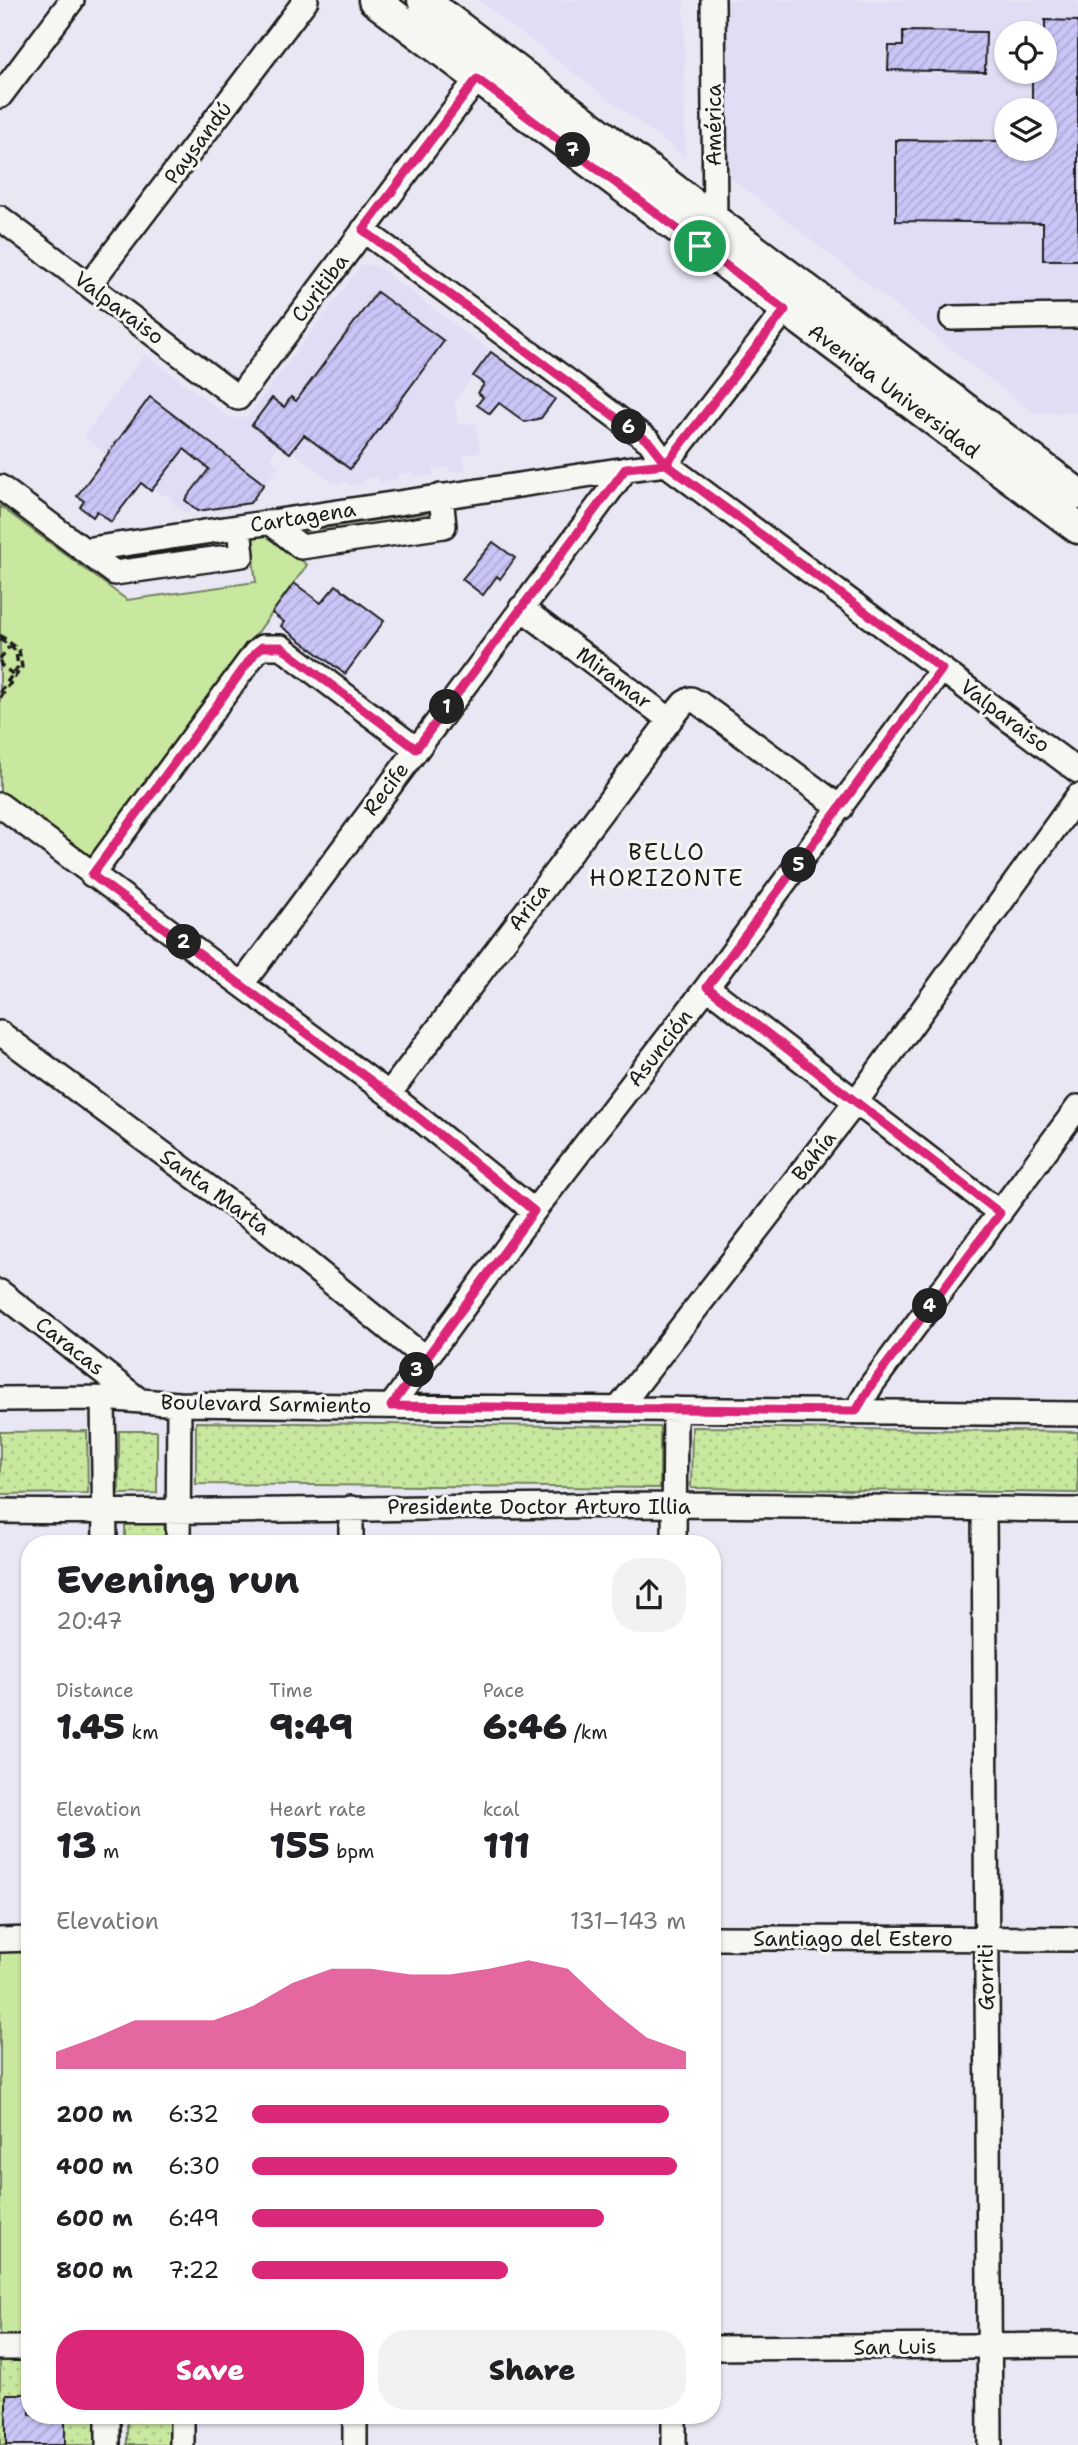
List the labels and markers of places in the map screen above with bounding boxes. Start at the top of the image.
pin: 7 [556,132,590,168]
pin [670,216,730,276]
pin: 6 [612,410,646,444]
pin: 1 [430,690,464,724]
pin: 5 [782,848,816,882]
pin: 2 [166,925,202,960]
pin: 4 [912,1288,948,1324]
pin: 3 [400,1352,434,1388]

